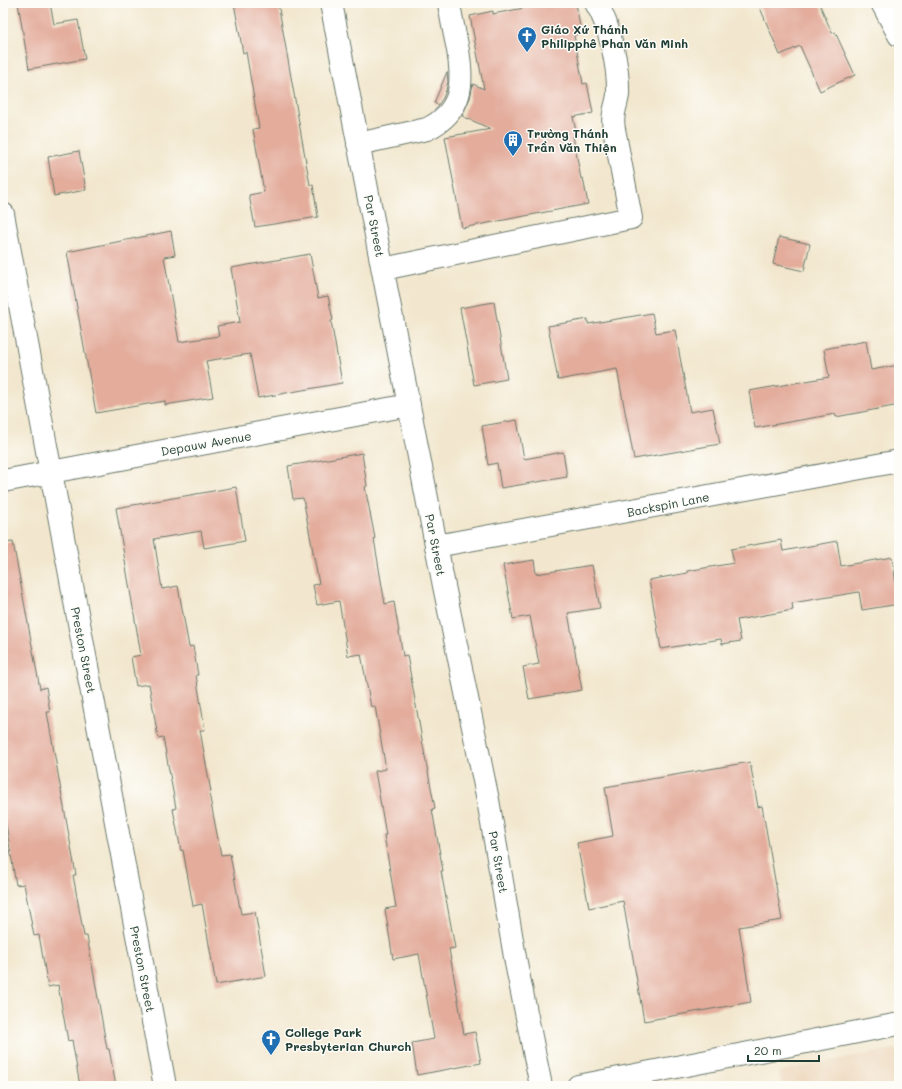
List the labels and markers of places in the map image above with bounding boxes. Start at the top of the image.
place label: Giáo Xứ Thánh Philipphê Phan Văn Minh [541,21,688,51]
church icon: Giáo Xứ Thánh Philipphê Phan Văn Minh [516,25,538,53]
place label: Trường Thánh Trần Văn Thiện [527,125,617,155]
building icon: Trường Thánh Trần Văn Thiện [502,129,524,157]
place label: College Park Presbyterian Church [285,1024,411,1054]
church icon: College Park Presbyterian Church [260,1028,282,1056]

